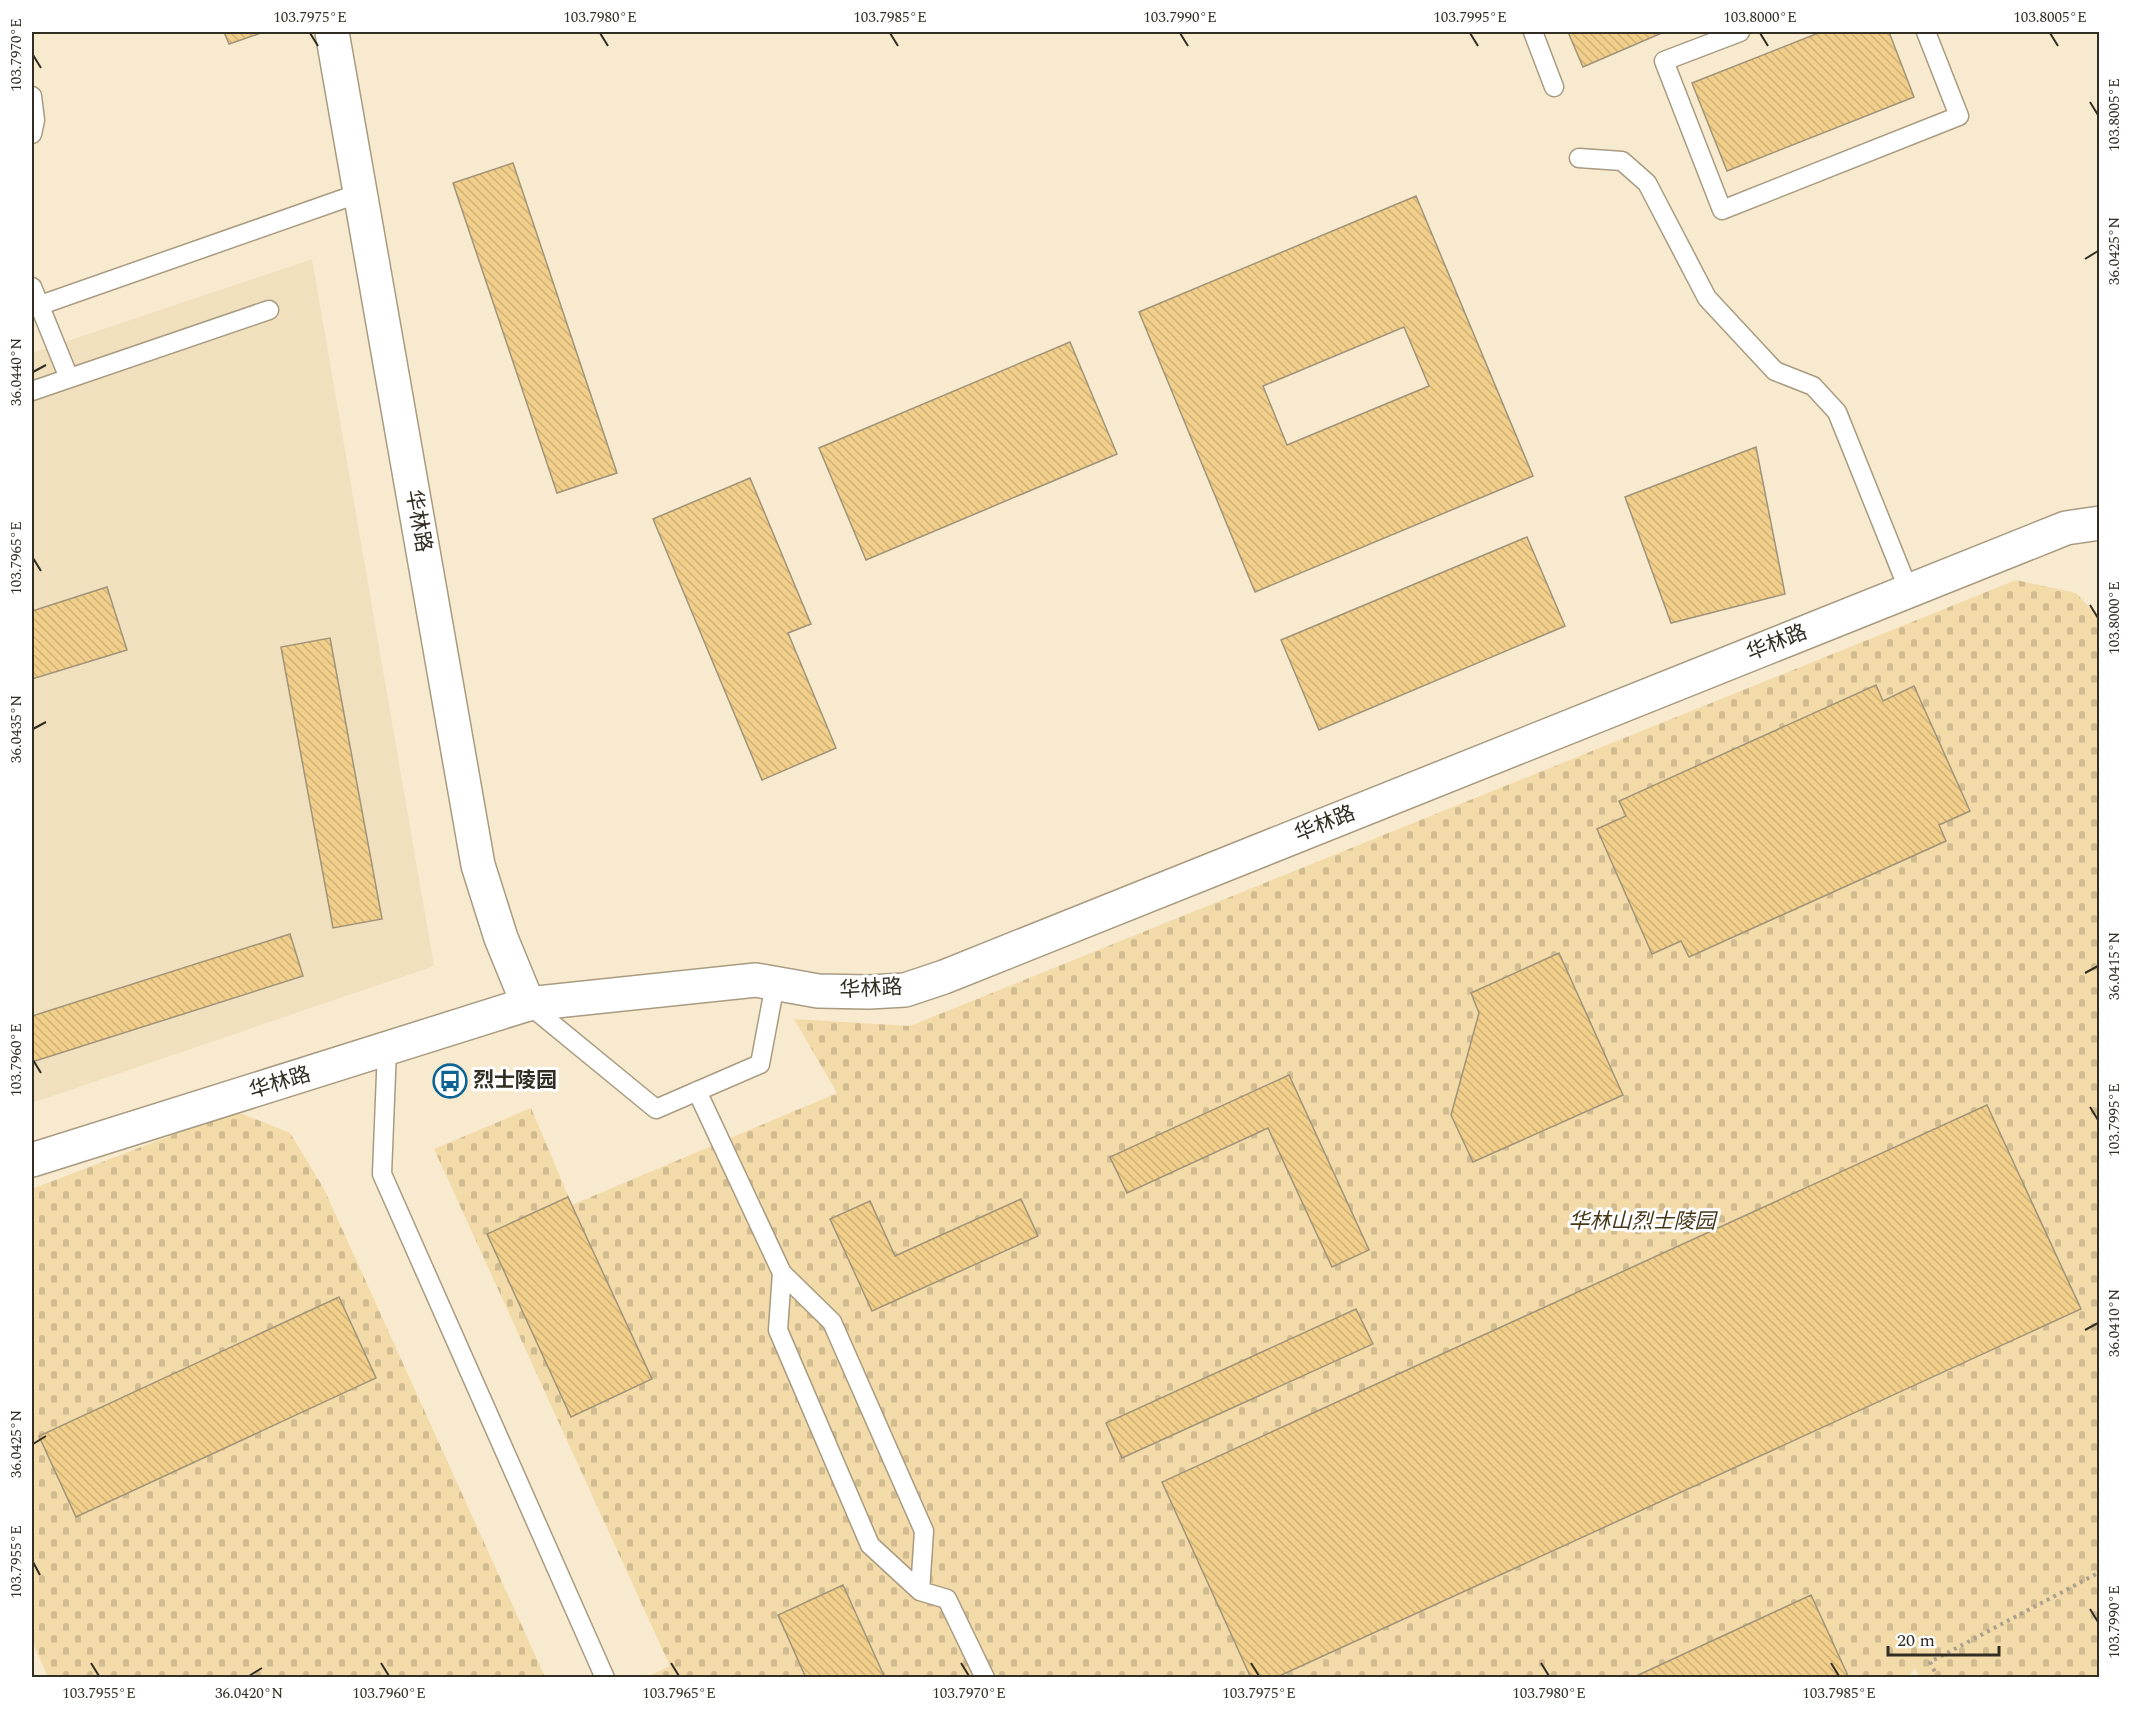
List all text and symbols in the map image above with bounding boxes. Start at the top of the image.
text: 103.7975°E [273,6,347,29]
text: 103.7980°E [563,6,637,29]
text: 103.7985°E [853,6,927,29]
text: 103.7990°E [1143,6,1217,29]
text: 103.7995°E [1433,6,1507,29]
text: 103.8000°E [1723,6,1797,29]
text: 103.8005°E [2013,6,2087,29]
text: 103.7970°E [5,18,28,92]
text: 103.8005°E [2103,78,2126,152]
text: 36.0425°N [2103,217,2126,285]
text: 36.0440°N [5,338,28,406]
street label: 华林路 [397,487,439,555]
text: 103.7965°E [5,521,28,595]
text: 103.8000°E [2103,581,2126,655]
street label: 华林路 [1742,616,1812,670]
text: 36.0435°N [5,695,28,763]
street label: 华林路 [1290,797,1360,851]
text: 36.0415°N [2103,932,2126,1000]
street label: 华林路 [839,971,903,1007]
text: 103.7960°E [5,1023,28,1097]
street label: 华林路 [245,1058,315,1108]
bus stop icon: 烈士陵园 [432,1063,468,1099]
place label: 烈士陵园 [473,1065,557,1097]
text: 103.7995°E [2103,1083,2126,1157]
park label: 华林山烈士陵园 [1569,1206,1718,1238]
text: 36.0410°N [2103,1289,2126,1357]
text: 36.0425°N [5,1410,28,1478]
text: 103.7955°E [5,1525,28,1599]
text: 103.7990°E [2103,1585,2126,1659]
scale bar [1888,1619,1999,1657]
text: 20 m [1897,1627,1935,1654]
text: 103.7955°E [62,1682,136,1705]
text: 36.0420°N [215,1682,283,1705]
text: 103.7960°E [352,1682,426,1705]
text: 103.7965°E [642,1682,716,1705]
text: 103.7970°E [932,1682,1006,1705]
text: 103.7975°E [1222,1682,1296,1705]
text: 103.7980°E [1512,1682,1586,1705]
text: 103.7985°E [1802,1682,1876,1705]

